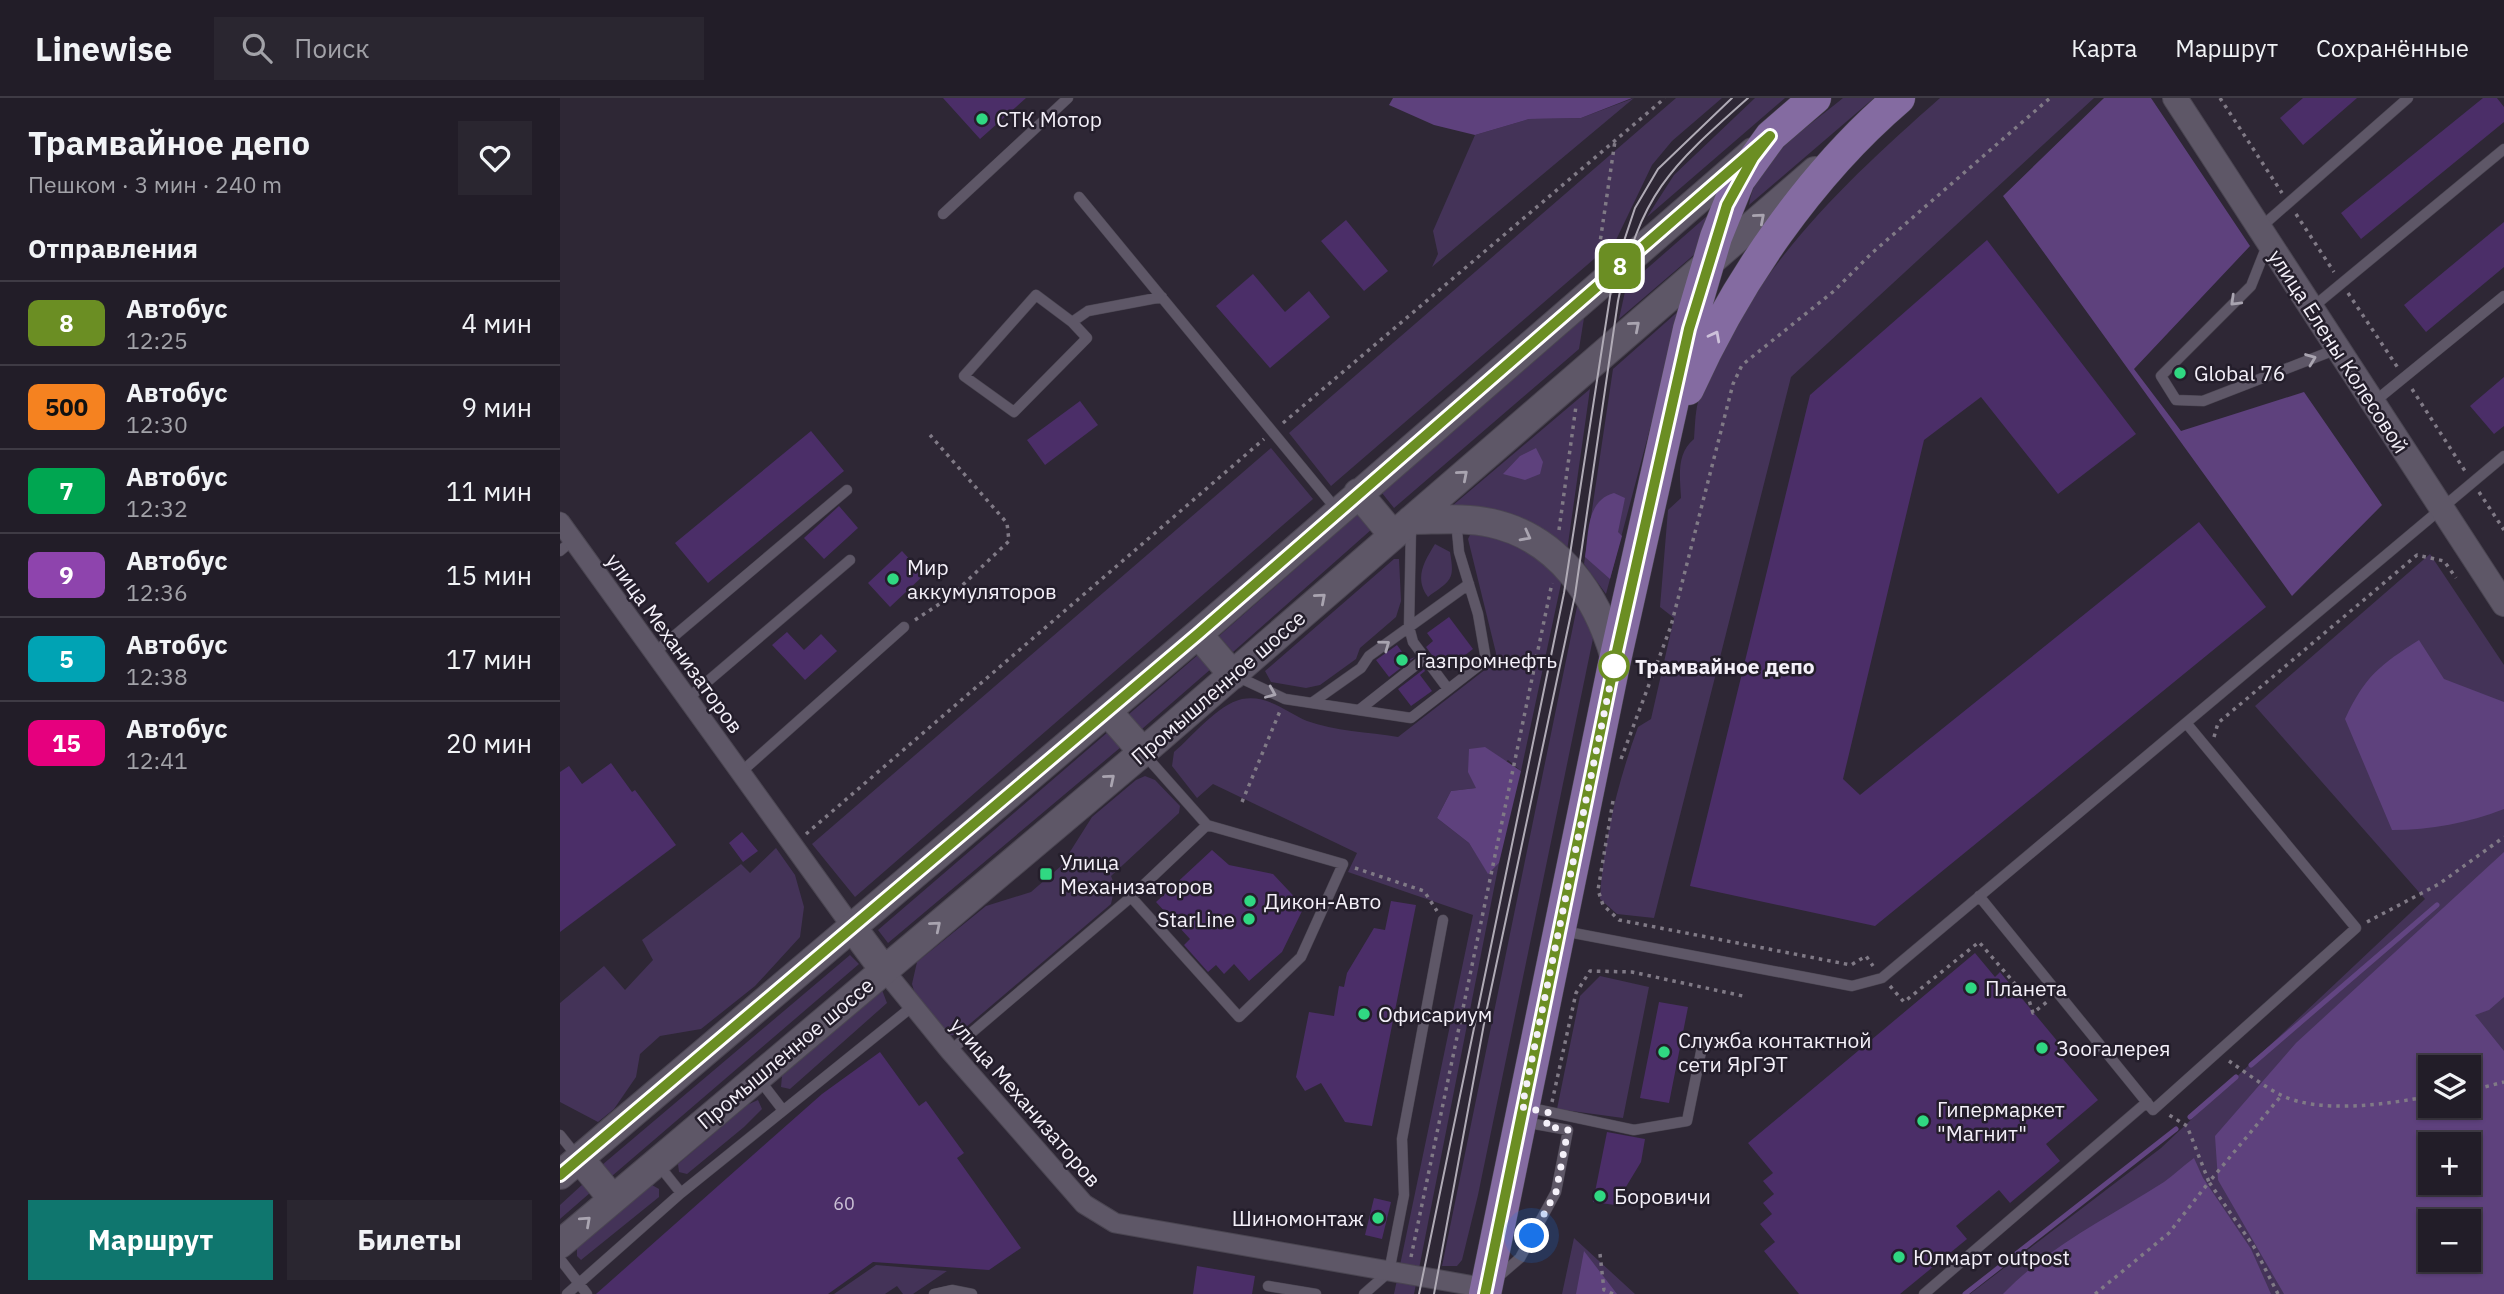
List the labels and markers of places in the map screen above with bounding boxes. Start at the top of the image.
place label: СТК Мотор [996,105,1102,133]
marker: СТК Мотор [974,111,990,127]
place label: Global 76 [2194,359,2285,387]
marker: Global 76 [2172,365,2188,381]
place label: Мир аккумуляторов [907,553,1057,605]
marker: Мир аккумуляторов [885,571,901,587]
place label: Газпромнефть [1416,646,1557,674]
marker: Трамвайное депо [1599,651,1629,681]
marker: Газпромнефть [1394,652,1410,668]
place label: Трамвайное депо [1635,652,1815,680]
place label: Улица Механизаторов [1060,848,1213,900]
marker: Улица Механизаторов [1038,866,1054,882]
place label: Дикон-Авто [1264,887,1381,915]
marker: Дикон-Авто [1242,893,1258,909]
place label: StarLine [1157,905,1235,933]
marker: StarLine [1241,911,1257,927]
place label: Планета [1985,974,2067,1002]
marker: Планета [1963,980,1979,996]
place label: Офисариум [1378,1000,1492,1028]
marker: Офисариум [1356,1006,1372,1022]
place label: Служба контактной сети ЯрГЭТ [1678,1026,1872,1078]
place label: Зоогалерея [2056,1034,2171,1062]
marker: Зоогалерея [2034,1040,2050,1056]
marker: Служба контактной сети ЯрГЭТ [1656,1044,1672,1060]
place label: Гипермаркет "Магнит" [1937,1095,2065,1147]
marker: Гипермаркет "Магнит" [1915,1113,1931,1129]
place label: Боровичи [1614,1182,1711,1210]
marker: Боровичи [1592,1188,1608,1204]
place label: Шиномонтаж [1232,1204,1364,1232]
marker: Шиномонтаж [1370,1210,1386,1226]
place label: Юлмарт outpost [1913,1243,2070,1271]
marker: Юлмарт outpost [1891,1249,1907,1265]

